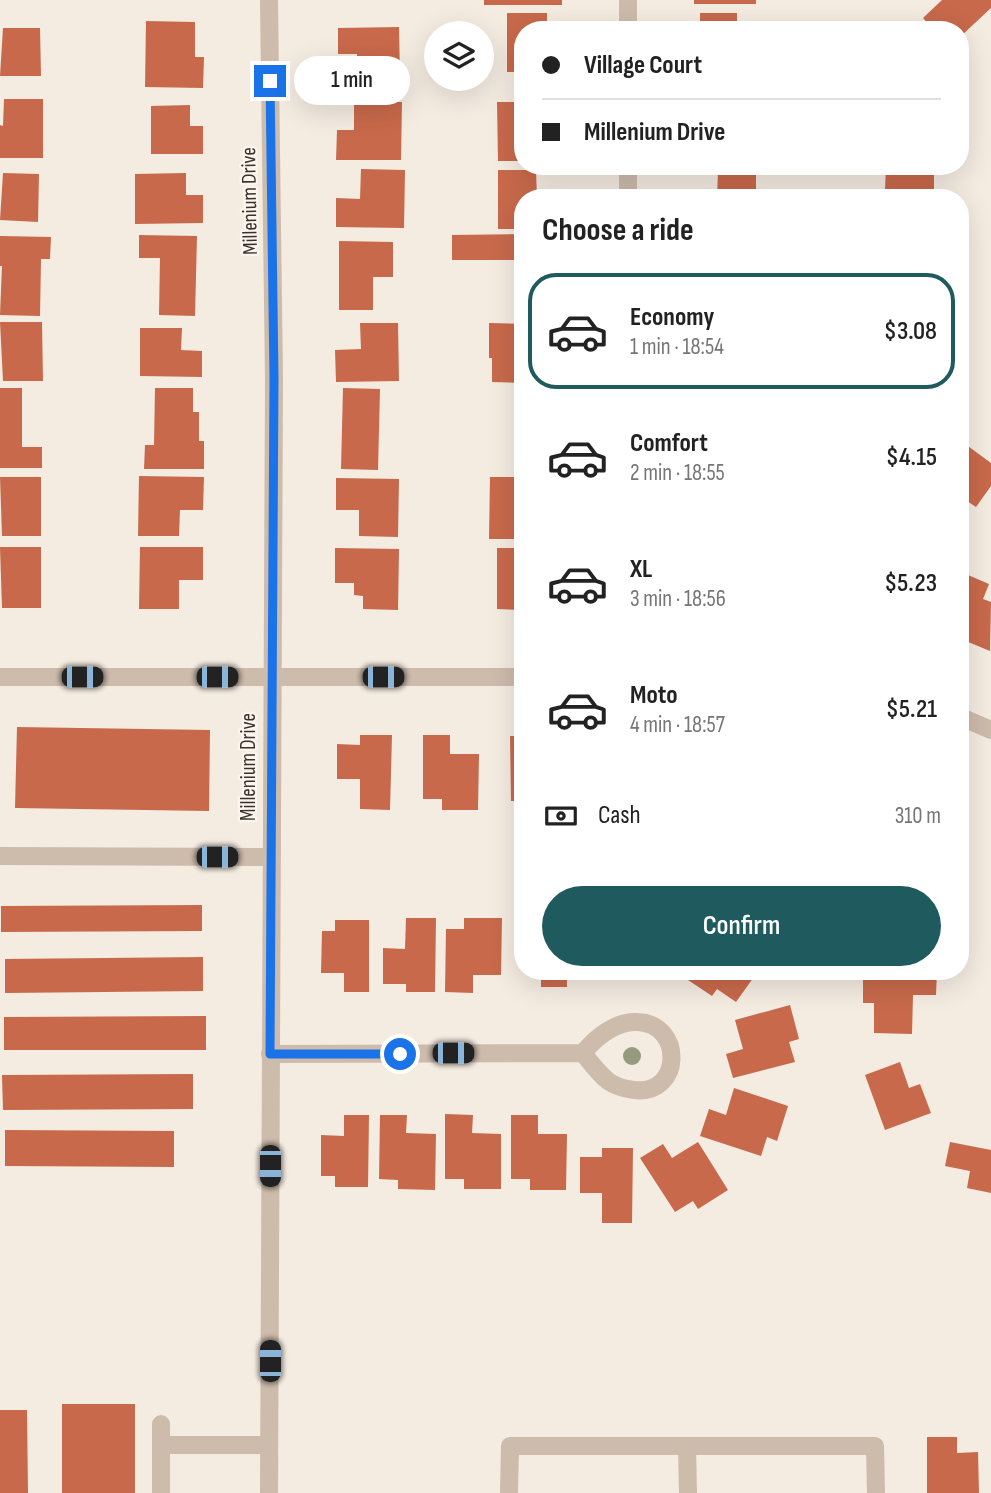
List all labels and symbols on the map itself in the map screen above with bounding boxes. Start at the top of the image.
callout: 1 min [294,56,410,106]
route end [254,65,286,97]
street label: Millenium Drive [236,147,263,255]
car [62,667,104,688]
car [197,667,239,688]
car [363,667,405,688]
street label: Millenium Drive [236,713,261,821]
car [197,847,239,868]
route start [384,1038,416,1070]
car [433,1043,475,1064]
car [260,1145,281,1187]
car [260,1340,281,1382]

